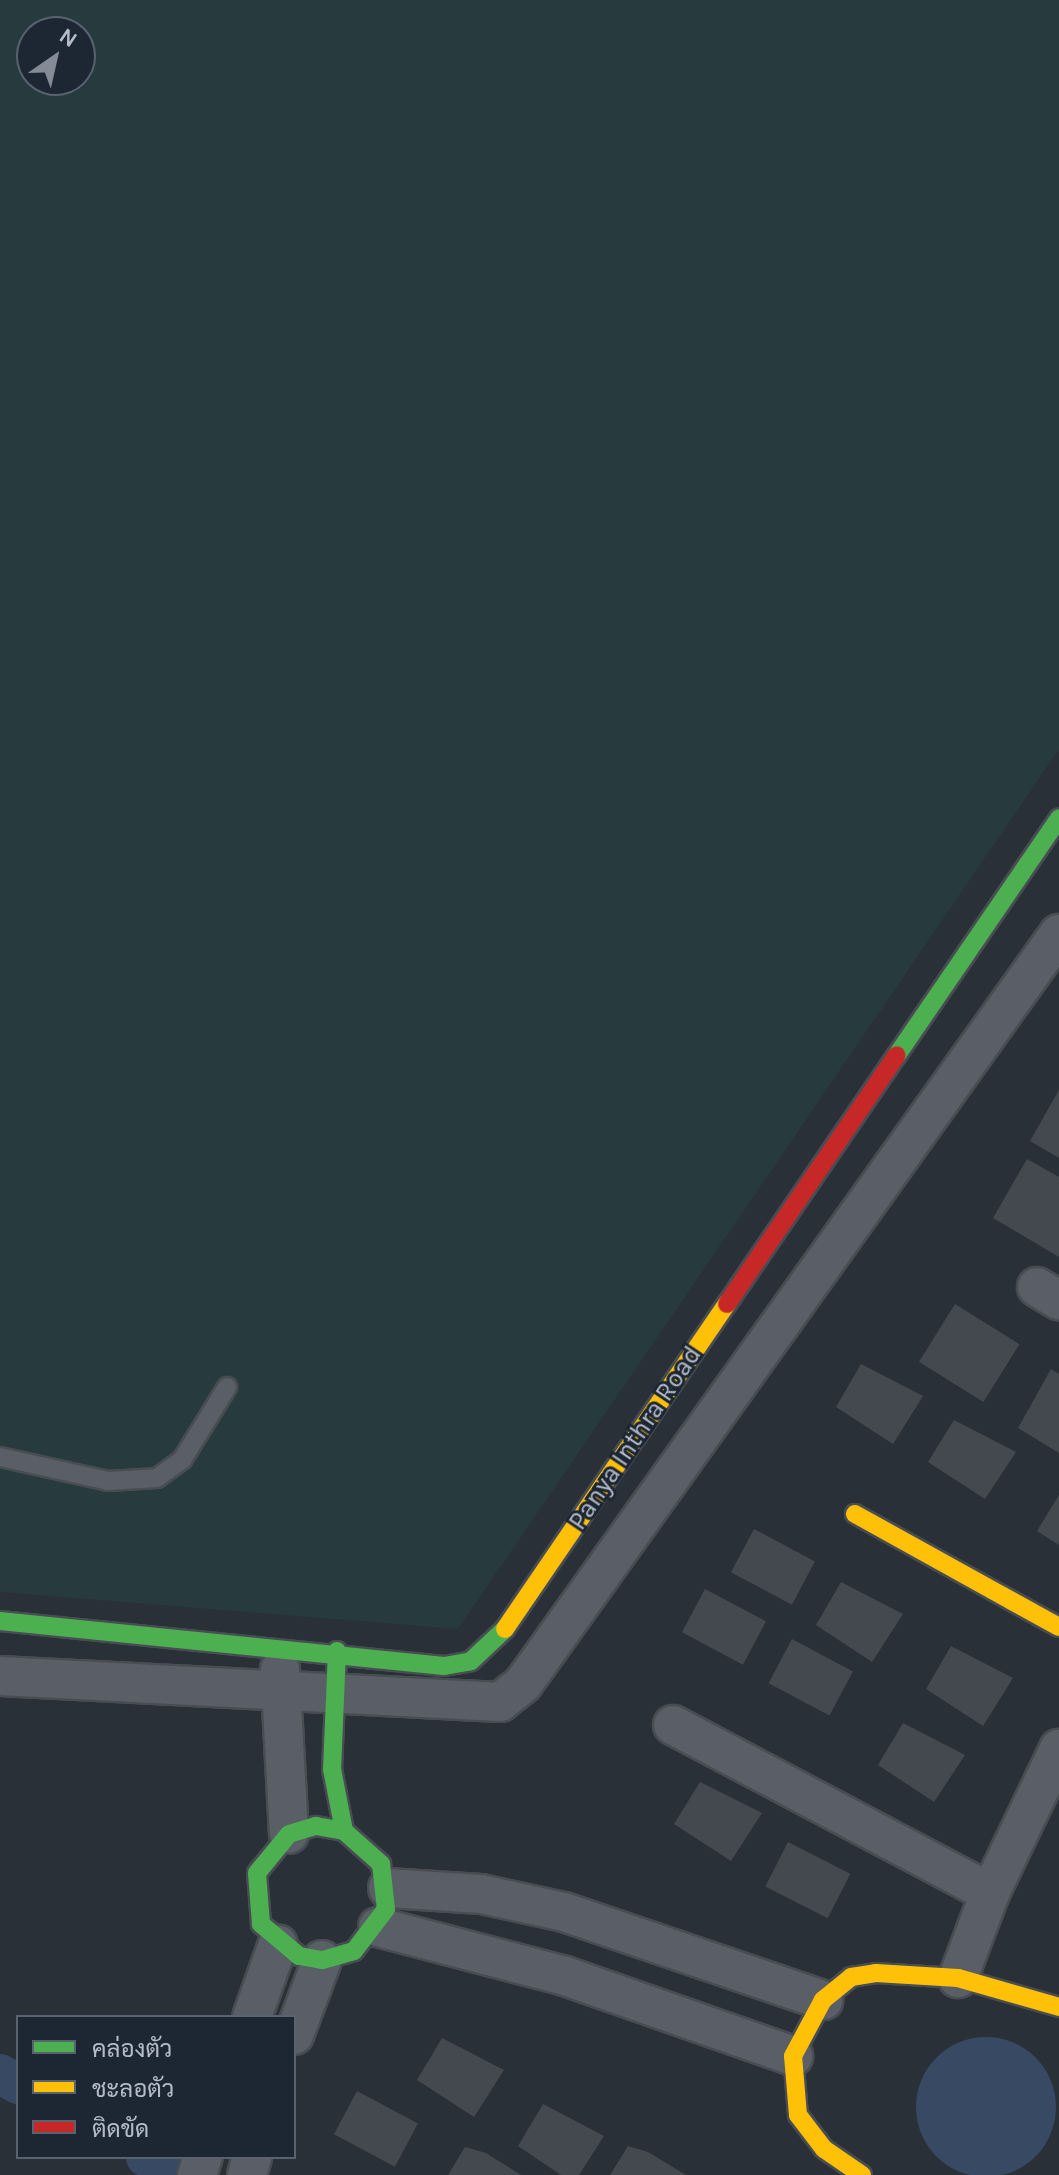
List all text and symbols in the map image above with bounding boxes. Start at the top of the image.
north arrow [16,16,96,96]
text: N [54,23,82,53]
street label: Panya Inthra Road [562,1340,708,1536]
legend [16,2015,296,2159]
text: คล่องตัว [92,2035,172,2063]
text: ชะลอตัว [92,2075,174,2103]
text: ติดขัด [92,2115,149,2143]

